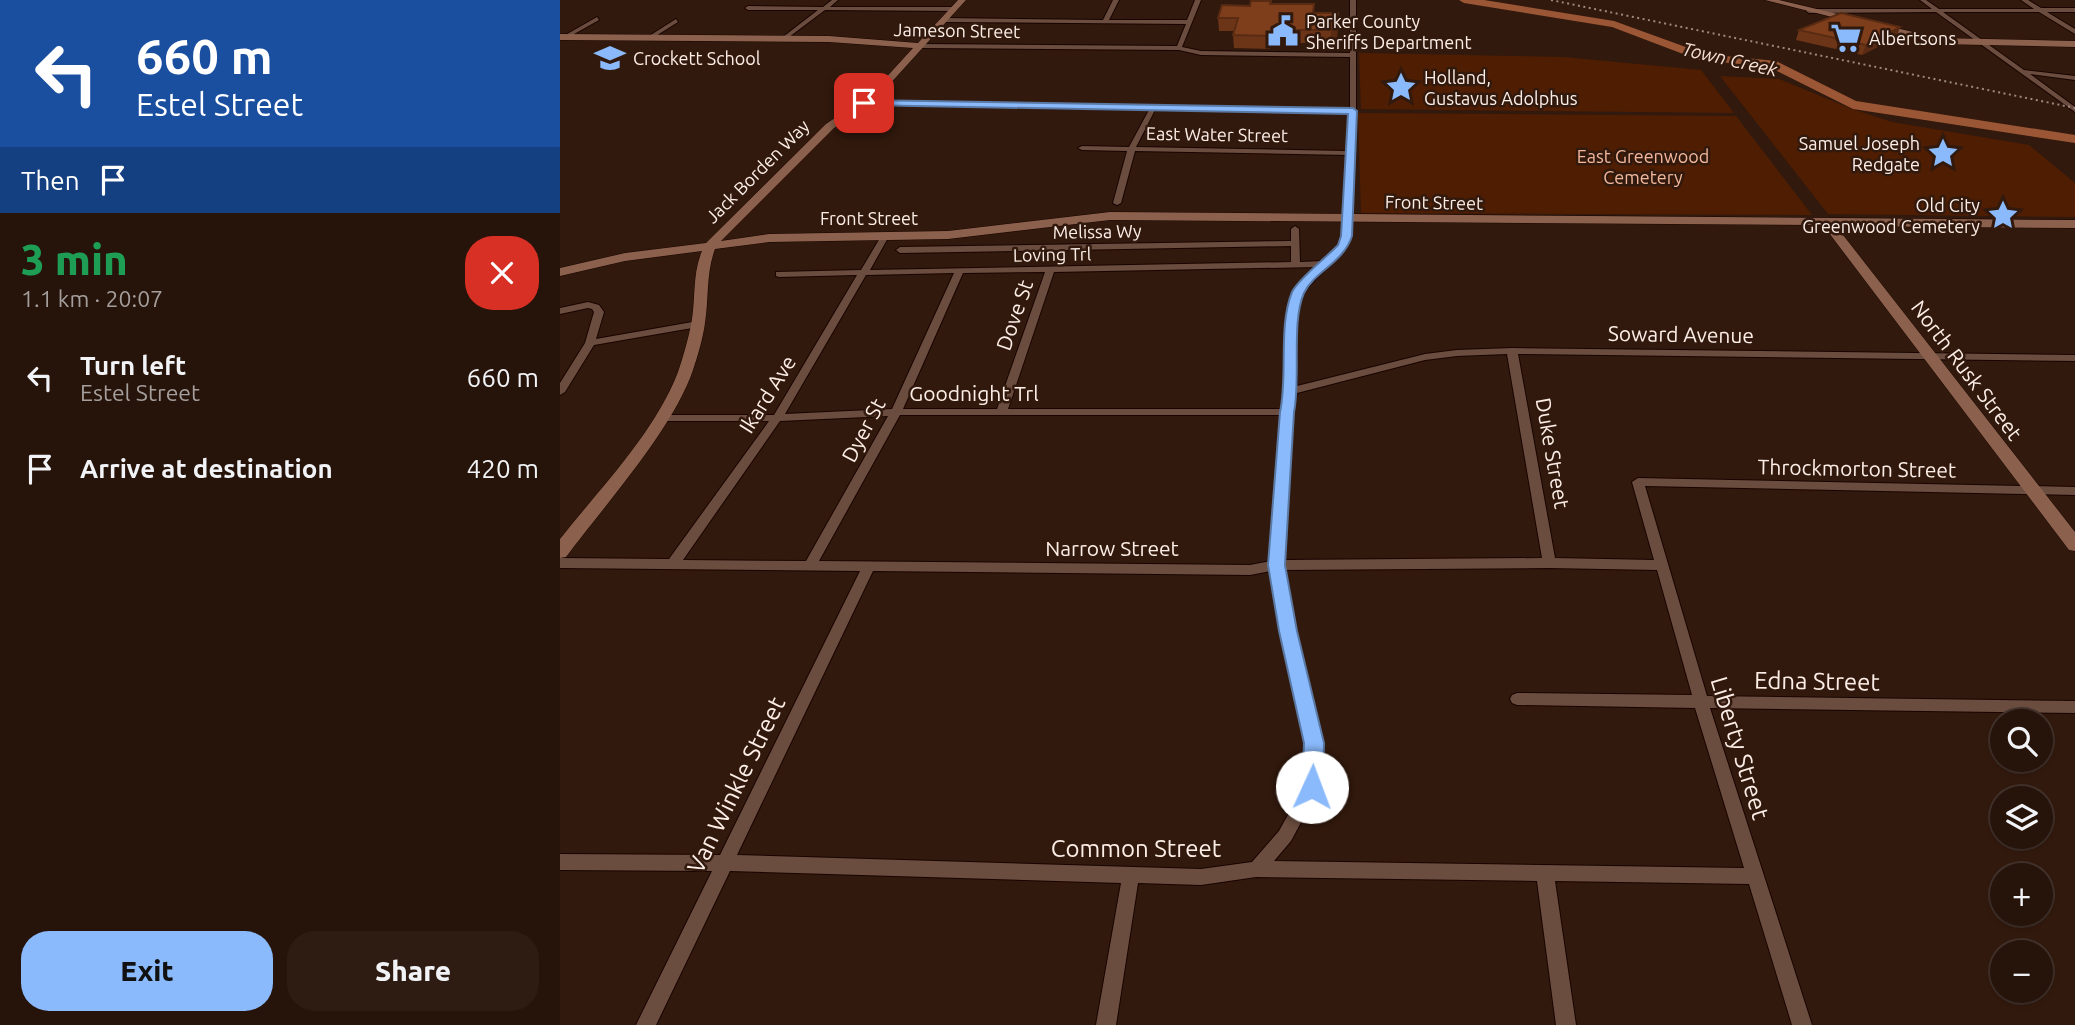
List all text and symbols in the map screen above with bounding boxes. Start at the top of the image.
place label: Parker County Sheriffs Department [1306,11,1472,52]
public building icon: Parker County Sheriffs Department [1266,14,1300,48]
street label: Jameson Street [894,19,1020,41]
supermarket icon: Albertsons [1829,21,1863,55]
icon: left [21,28,112,119]
text: 660 m [136,28,273,83]
place label: Albertsons [1869,28,1956,48]
water label: Town Creek [1680,37,1780,81]
school or university icon: Crockett School [593,41,627,75]
place label: Crockett School [633,48,761,68]
place label: Holland, Gustavus Adolphus [1424,67,1578,108]
place icon: Holland, Gustavus Adolphus [1384,70,1418,104]
pin [834,73,894,133]
icon: arrive [845,84,883,122]
text: Estel Street [136,86,303,122]
street label: Jack Borden Way [701,115,813,227]
street label: East Water Street [1146,123,1288,145]
place label: Samuel Joseph Redgate [1799,133,1920,174]
place icon: Samuel Joseph Redgate [1926,136,1960,170]
park label: East Greenwood Cemetery [1577,146,1709,187]
icon: arrive [94,161,132,199]
text: Then [21,166,80,195]
street label: Front Street [1385,191,1483,213]
place label: Old City Greenwood Cemetery [1802,195,1980,236]
place icon: Old City Greenwood Cemetery [1986,198,2020,232]
street label: Front Street [820,208,918,228]
street label: Melissa Wy [1052,220,1142,242]
text: 3 min [21,236,128,283]
button: close [465,236,539,310]
street label: Loving Trl [1013,243,1092,265]
street label: Dove St [991,277,1037,353]
text: 1.1 km · 20:07 [21,286,163,311]
street label: North Rusk Street [1907,295,2027,445]
street label: Soward Avenue [1608,321,1754,347]
text: Turn left [80,351,186,380]
street label: Ikard Ave [734,351,800,437]
icon: left [21,359,59,397]
text: 660 m [467,363,539,392]
text: Estel Street [80,380,200,405]
street label: Goodnight Trl [909,381,1039,405]
street label: Dyer St [836,394,890,466]
street label: Duke Street [1531,396,1575,510]
icon: arrive [21,450,59,488]
text: Arrive at destination [80,454,333,483]
text: 420 m [467,454,539,483]
street label: Throckmorton Street [1758,454,1956,482]
street label: Narrow Street [1045,536,1179,560]
street label: Edna Street [1754,666,1881,696]
street label: Liberty Street [1705,673,1775,823]
street label: Van Winkle Street [682,692,791,878]
map controls [1990,709,2053,1003]
button: search [1990,709,2053,772]
position arrow [1275,750,1349,824]
button: layers [1990,786,2053,849]
street label: Common Street [1051,835,1222,862]
button: + [1990,863,2053,926]
button: Exit [21,931,273,1011]
button: Share [287,931,539,1011]
button: − [1990,940,2053,1003]

